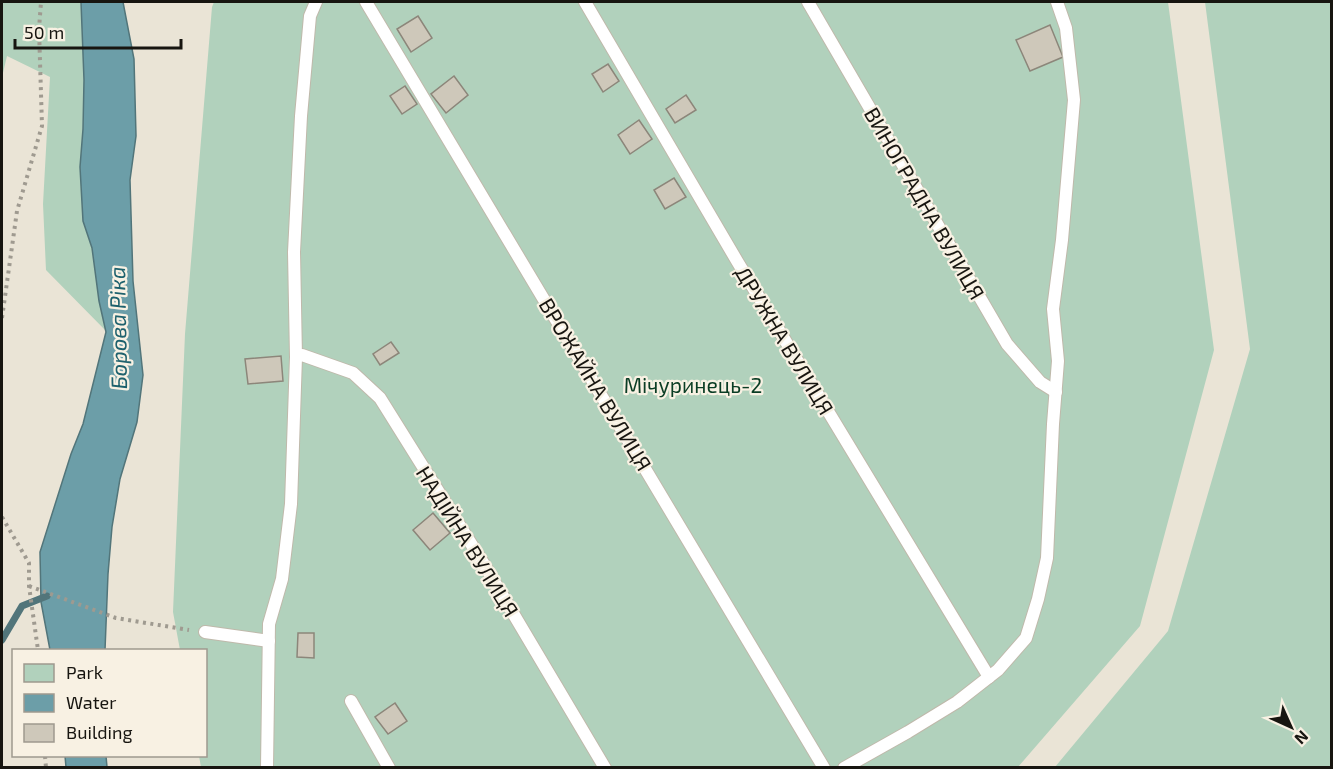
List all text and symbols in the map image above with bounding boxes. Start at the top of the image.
scale bar [15,12,182,50]
text: 50 m [24,21,64,43]
street label: ВИНОГРАДНА ВУЛИЦЯ [860,102,990,304]
street label: ДРУЖНА ВУЛИЦЯ [731,261,839,419]
water label: Борова Ріка [103,266,131,390]
street label: ВРОЖАЙНА ВУЛИЦЯ [535,293,657,475]
park label: Мічуринець-2 [624,372,762,398]
street label: НАДІЙНА ВУЛИЦЯ [412,461,524,621]
legend [12,649,207,757]
text: Park [66,661,103,683]
text: Water [66,691,116,713]
north arrow [1261,697,1321,757]
text: Building [66,721,133,743]
text: N [1291,727,1313,749]

